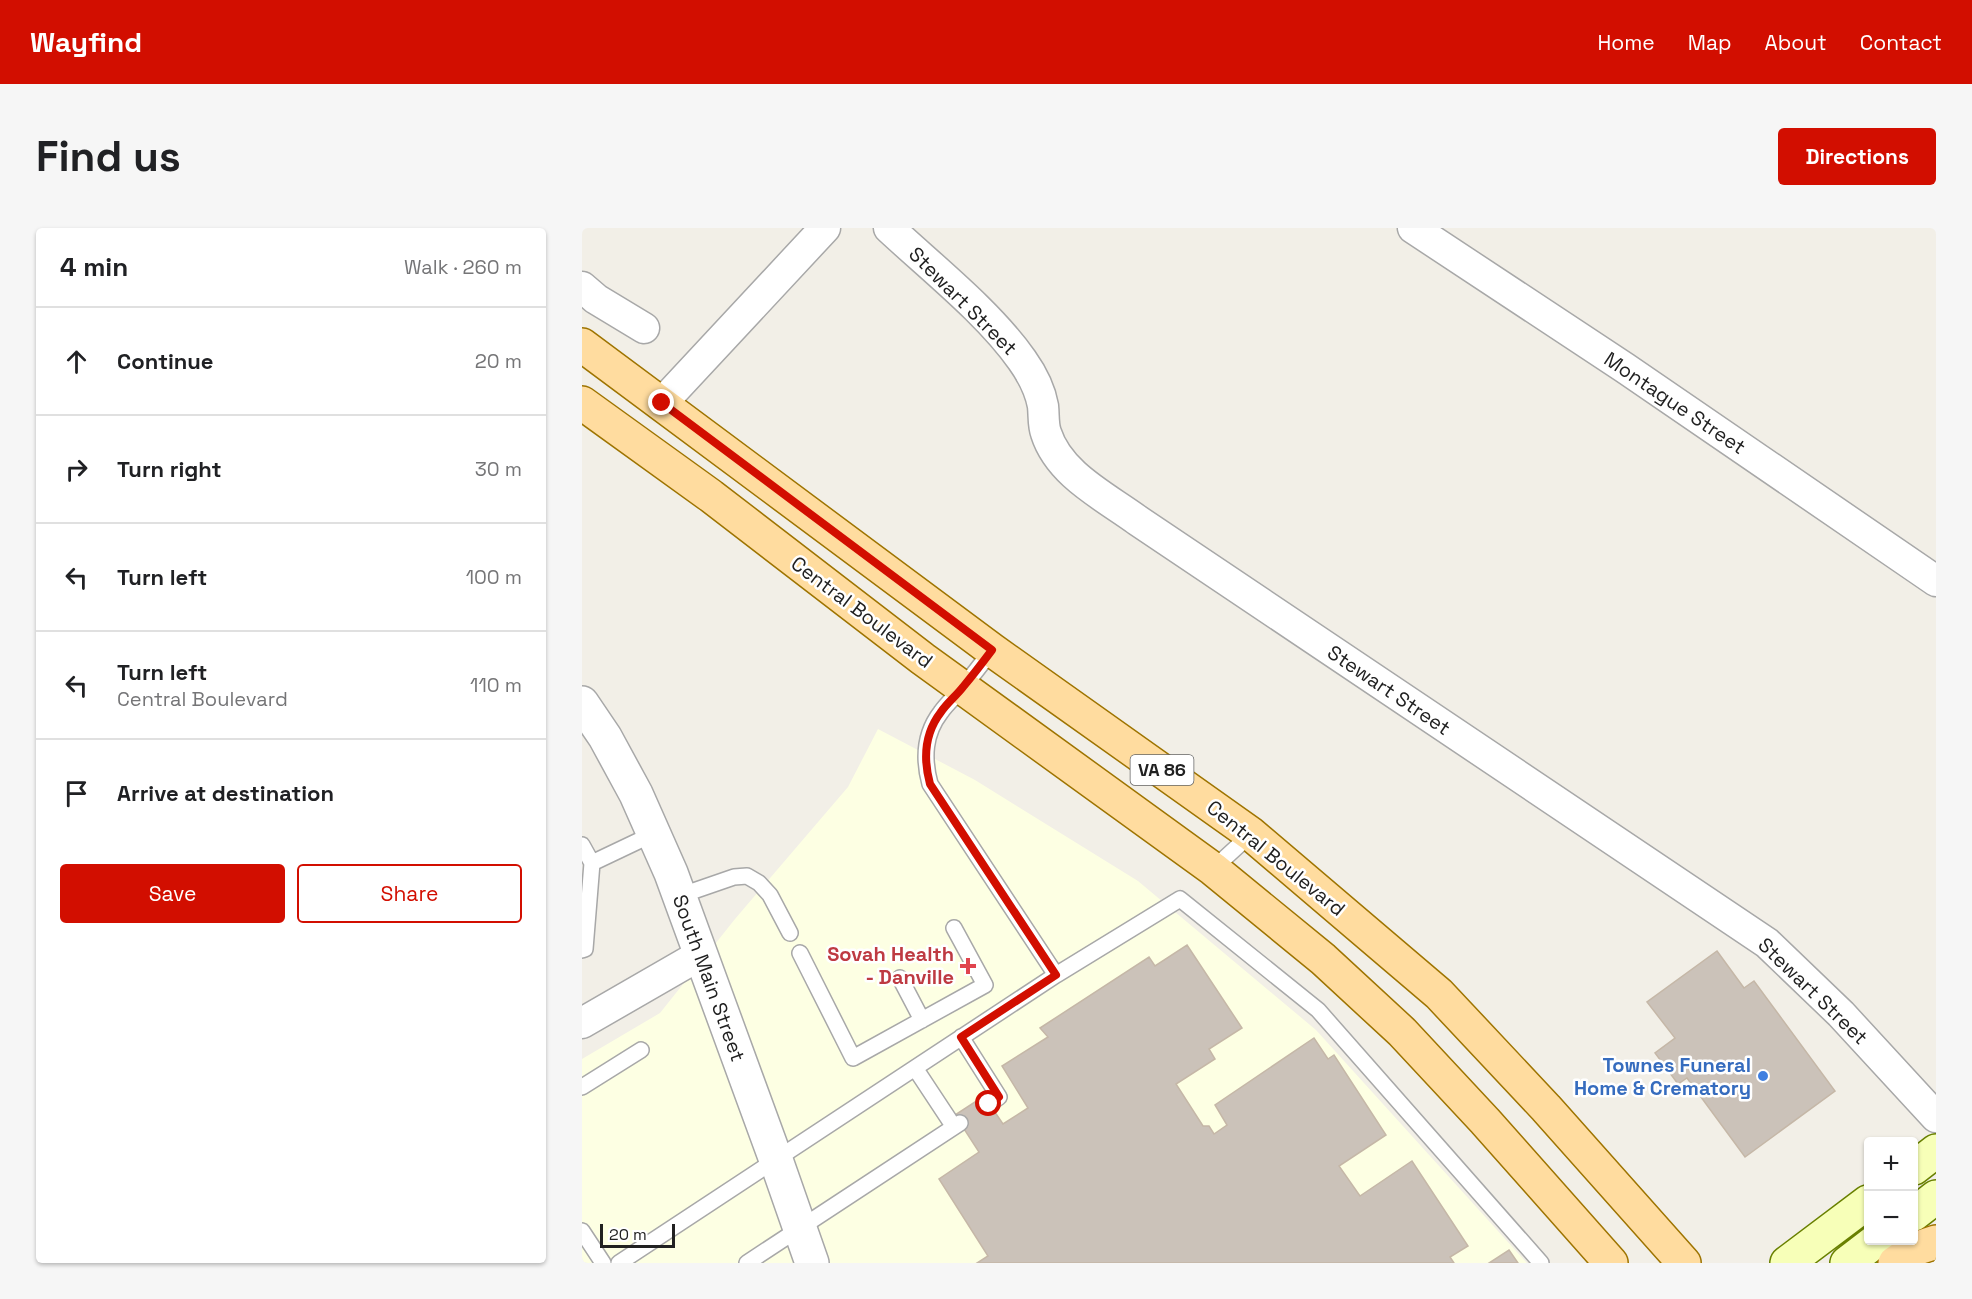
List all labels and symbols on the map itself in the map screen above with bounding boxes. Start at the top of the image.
street label: Stewart Street [903,241,1023,361]
street label: Montague Street [1599,346,1751,460]
route end [648,389,674,415]
street label: Central Boulevard [786,550,938,674]
street label: Stewart Street [1322,639,1456,741]
road number: VA 86 [1130,755,1194,785]
street label: Central Boulevard [1201,794,1351,922]
street label: South Main Street [667,891,751,1065]
street label: Stewart Street [1753,932,1873,1050]
place label: Sovah Health - Danville [827,941,954,990]
marker: Sovah Health - Danville [959,957,977,975]
place label: Townes Funeral Home & Crematory [1574,1052,1751,1101]
marker: Townes Funeral Home & Crematory [1756,1069,1770,1083]
route start [975,1090,1001,1116]
scale bar [600,1221,675,1248]

